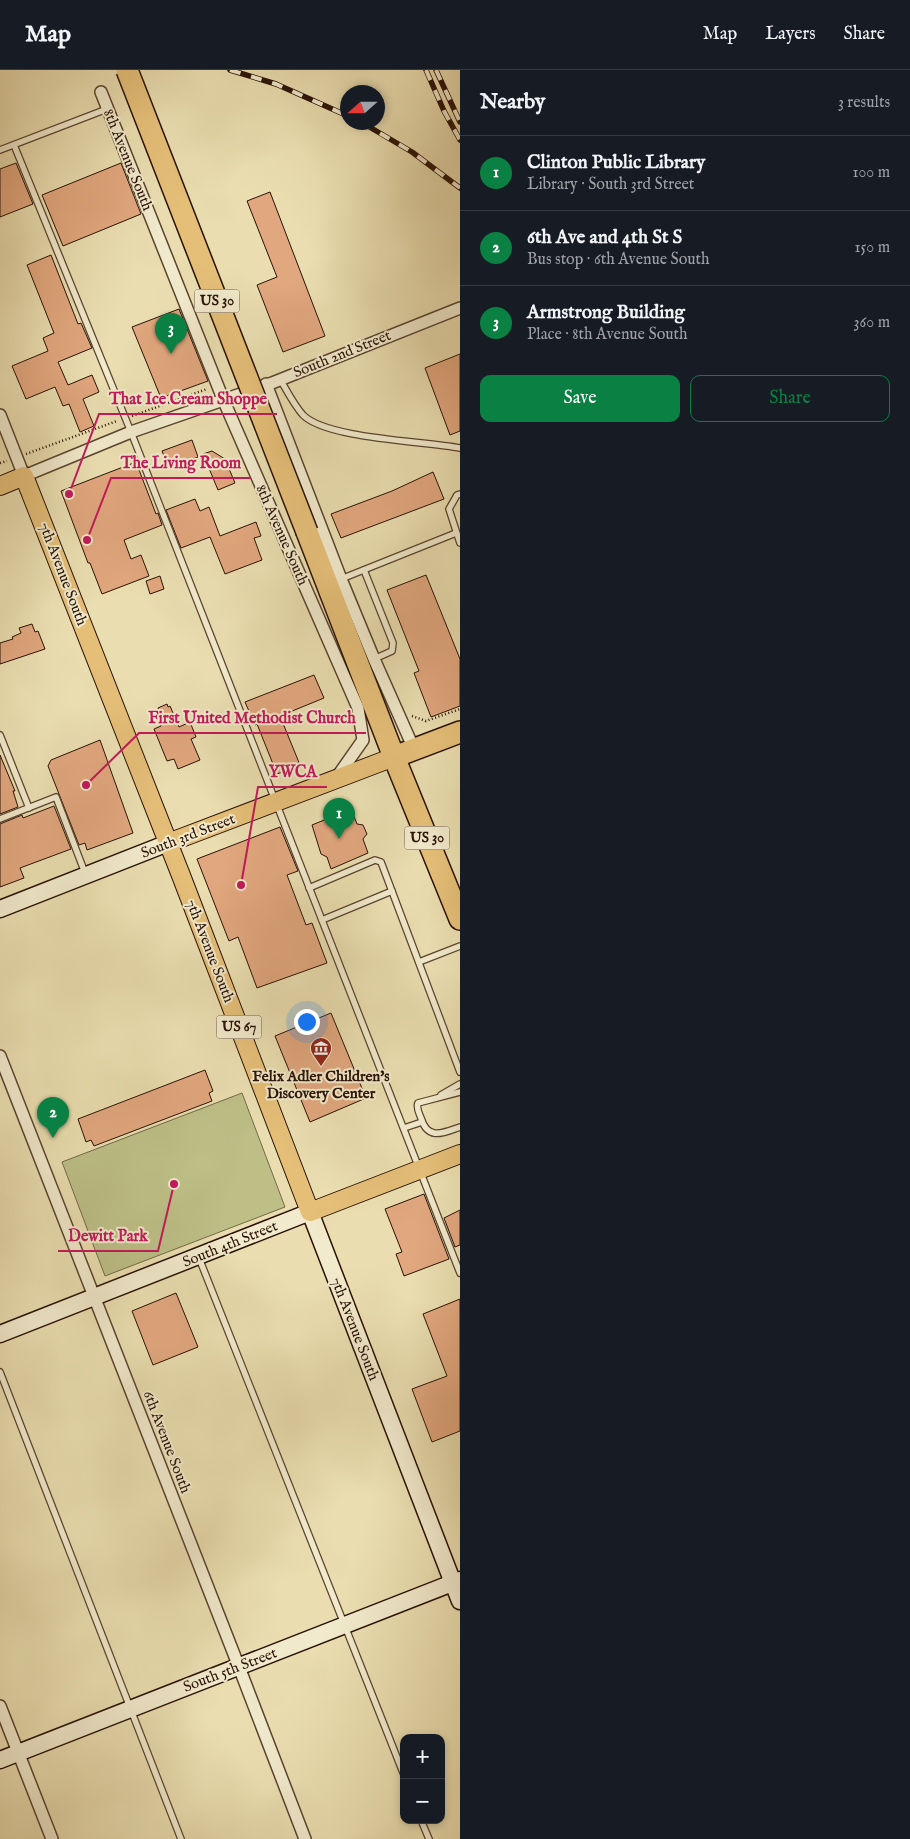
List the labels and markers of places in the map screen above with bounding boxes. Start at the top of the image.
pin: 3 [155,313,187,354]
callout: That Ice Cream Shoppe [99,383,277,414]
callout: The Living Room [111,447,251,478]
callout: First United Methodist Church [139,702,366,733]
callout: YWCA [258,756,327,787]
pin: 1 [323,798,355,839]
museum icon: Felix Adler Children's Discovery Center [309,1036,333,1067]
place label: Felix Adler Children's Discovery Center [252,1067,390,1103]
pin: 2 [37,1097,69,1138]
callout: Dewitt Park [58,1220,158,1251]

